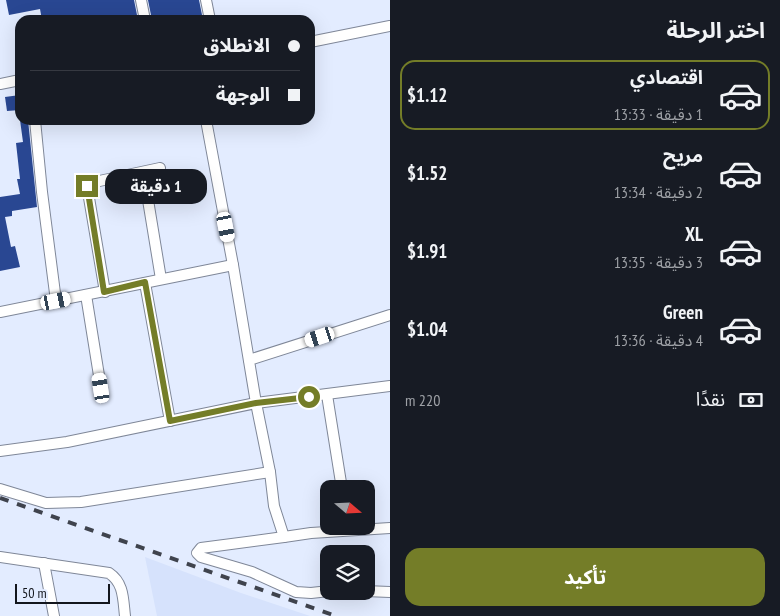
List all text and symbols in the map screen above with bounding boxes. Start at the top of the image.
text: اختر الرحلة [667,16,765,44]
text: الانطلاق [204,33,270,57]
text: اقتصادي [630,65,703,89]
icon: car [718,73,763,118]
text: الوجهة [216,82,270,106]
text: $1.12 [407,83,447,107]
text: 1 دقيقة · 13:33 [614,104,703,124]
text: مريح [663,143,703,167]
icon: car [718,151,763,196]
text: $1.52 [407,161,447,185]
callout: 1 دقيقة [104,168,207,204]
route end [76,175,98,197]
text: 1 دقيقة [130,176,182,196]
text: 2 دقيقة · 13:34 [614,182,703,202]
car [215,211,236,243]
text: XL [685,222,703,246]
icon: car [718,229,763,274]
text: $1.91 [407,239,447,263]
text: 3 دقيقة · 13:35 [614,252,703,272]
car [39,291,72,311]
text: Green [663,300,703,324]
icon: car [718,307,763,352]
text: $1.04 [407,317,447,341]
car [303,325,336,349]
text: 4 دقيقة · 13:36 [614,330,703,350]
car [91,372,110,404]
route start [298,386,320,408]
icon: cash [737,386,765,414]
text: نقدًا [696,387,725,411]
text: 220 m [405,390,440,410]
north arrow [320,480,375,535]
map controls [320,480,375,600]
button: layers [320,545,375,600]
button: تأكيد [405,548,765,606]
scale bar [15,581,110,604]
text: 50 m [22,584,47,602]

